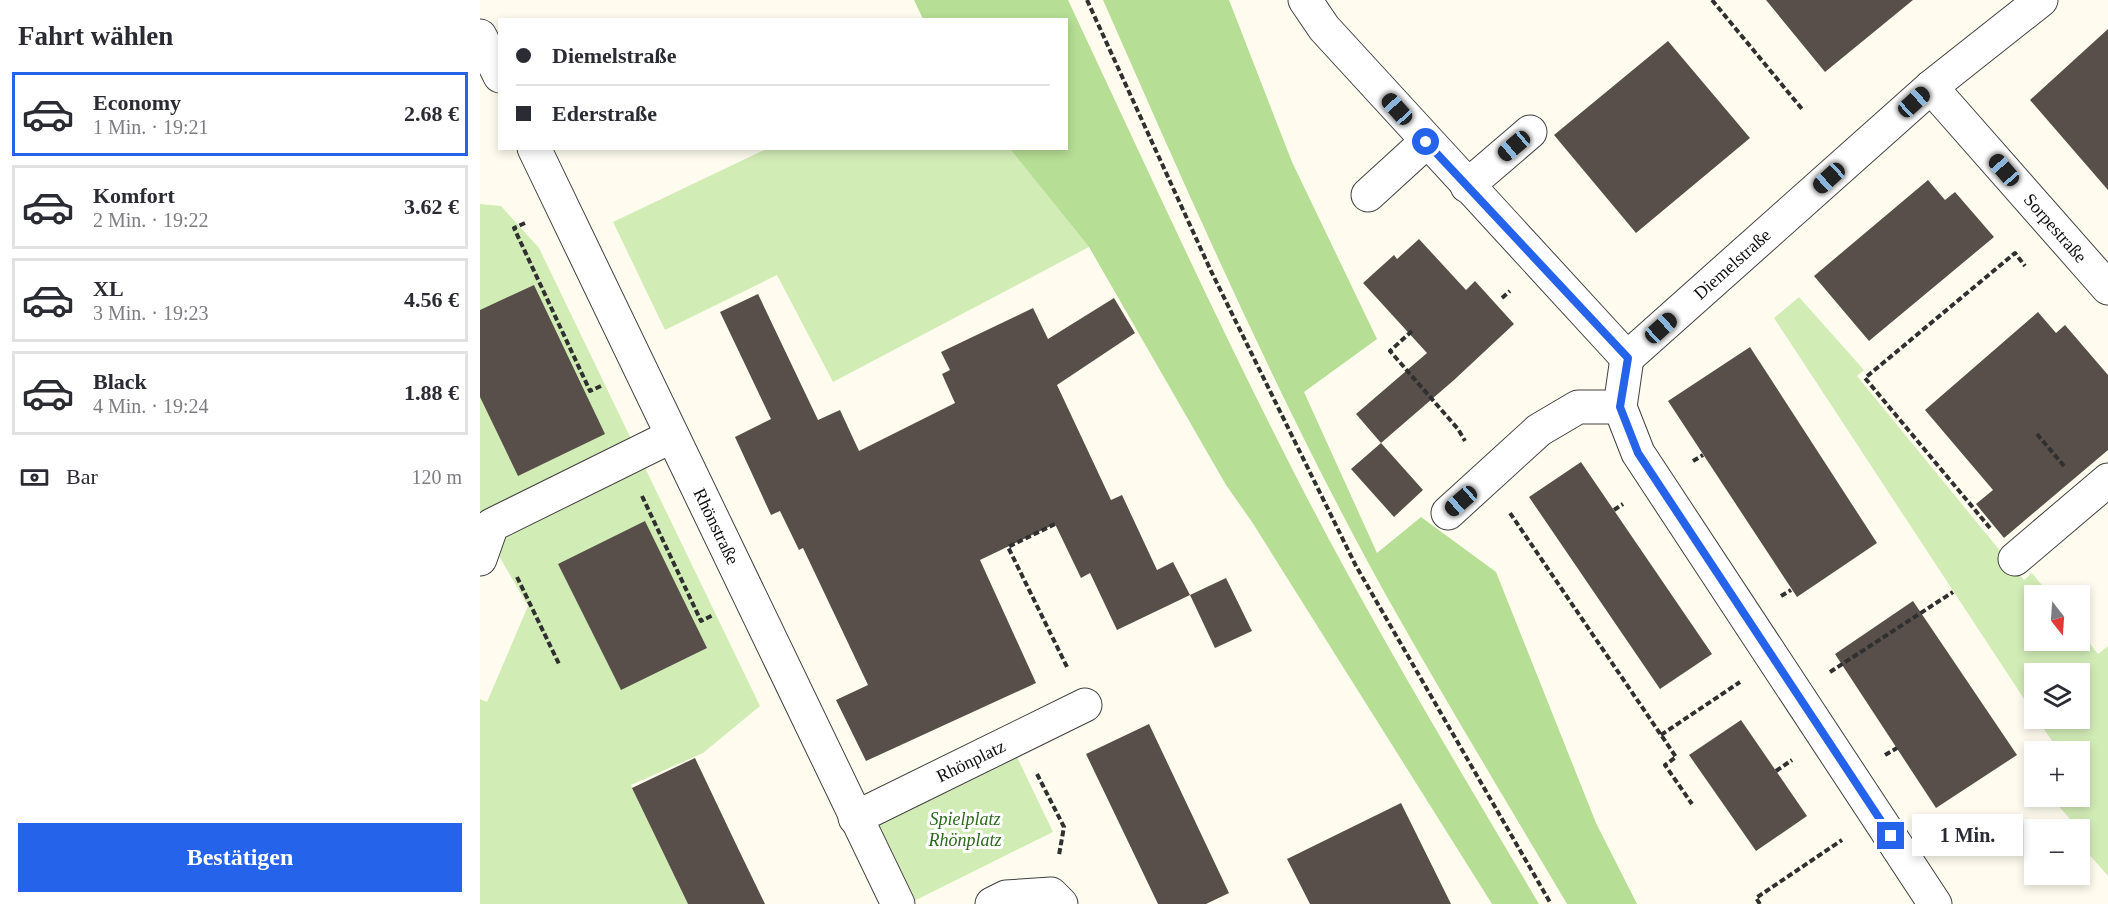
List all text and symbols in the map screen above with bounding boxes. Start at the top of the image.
text: Fahrt wählen [18,21,173,51]
text: Diemelstraße [552,43,677,68]
car [1895,83,1933,121]
icon: car [21,87,75,141]
text: Economy [93,90,181,115]
car [1378,90,1416,128]
text: 2.68 € [404,101,459,126]
text: Ederstraße [552,101,657,126]
text: 1 Min. · 19:21 [93,116,209,138]
route start [1412,128,1439,155]
car [1494,128,1534,164]
car [1985,151,2023,189]
car [1810,159,1848,197]
icon: car [21,180,75,234]
text: Komfort [93,183,175,208]
street label: Sorpestraße [2020,190,2091,267]
text: 3.62 € [404,194,459,219]
text: 2 Min. · 19:22 [93,209,209,231]
street label: Diemelstraße [1690,225,1775,304]
icon: car [21,273,75,327]
text: XL [93,276,124,301]
text: 4.56 € [404,287,459,312]
text: 3 Min. · 19:23 [93,302,209,324]
car [1642,309,1680,347]
icon: car [21,366,75,420]
text: Black [93,369,147,394]
text: 1.88 € [404,380,459,405]
text: 4 Min. · 19:24 [93,395,209,417]
icon: cash [18,461,51,494]
text: Bar [66,464,98,489]
text: 120 m [411,466,462,488]
car [1442,482,1480,520]
street label: Rhönstraße [689,485,743,568]
north arrow [2024,585,2090,651]
map controls [2024,585,2090,885]
button: layers [2024,663,2090,729]
street label: Rhönplatz [933,736,1008,786]
button: + [2024,741,2090,807]
park label: Spielplatz Rhönplatz [927,809,1002,850]
callout: 1 Min. [1912,815,2023,857]
button: − [2024,819,2090,885]
route end [1877,822,1904,849]
button: Bestätigen [18,823,462,892]
text: 1 Min. [1940,824,1995,846]

